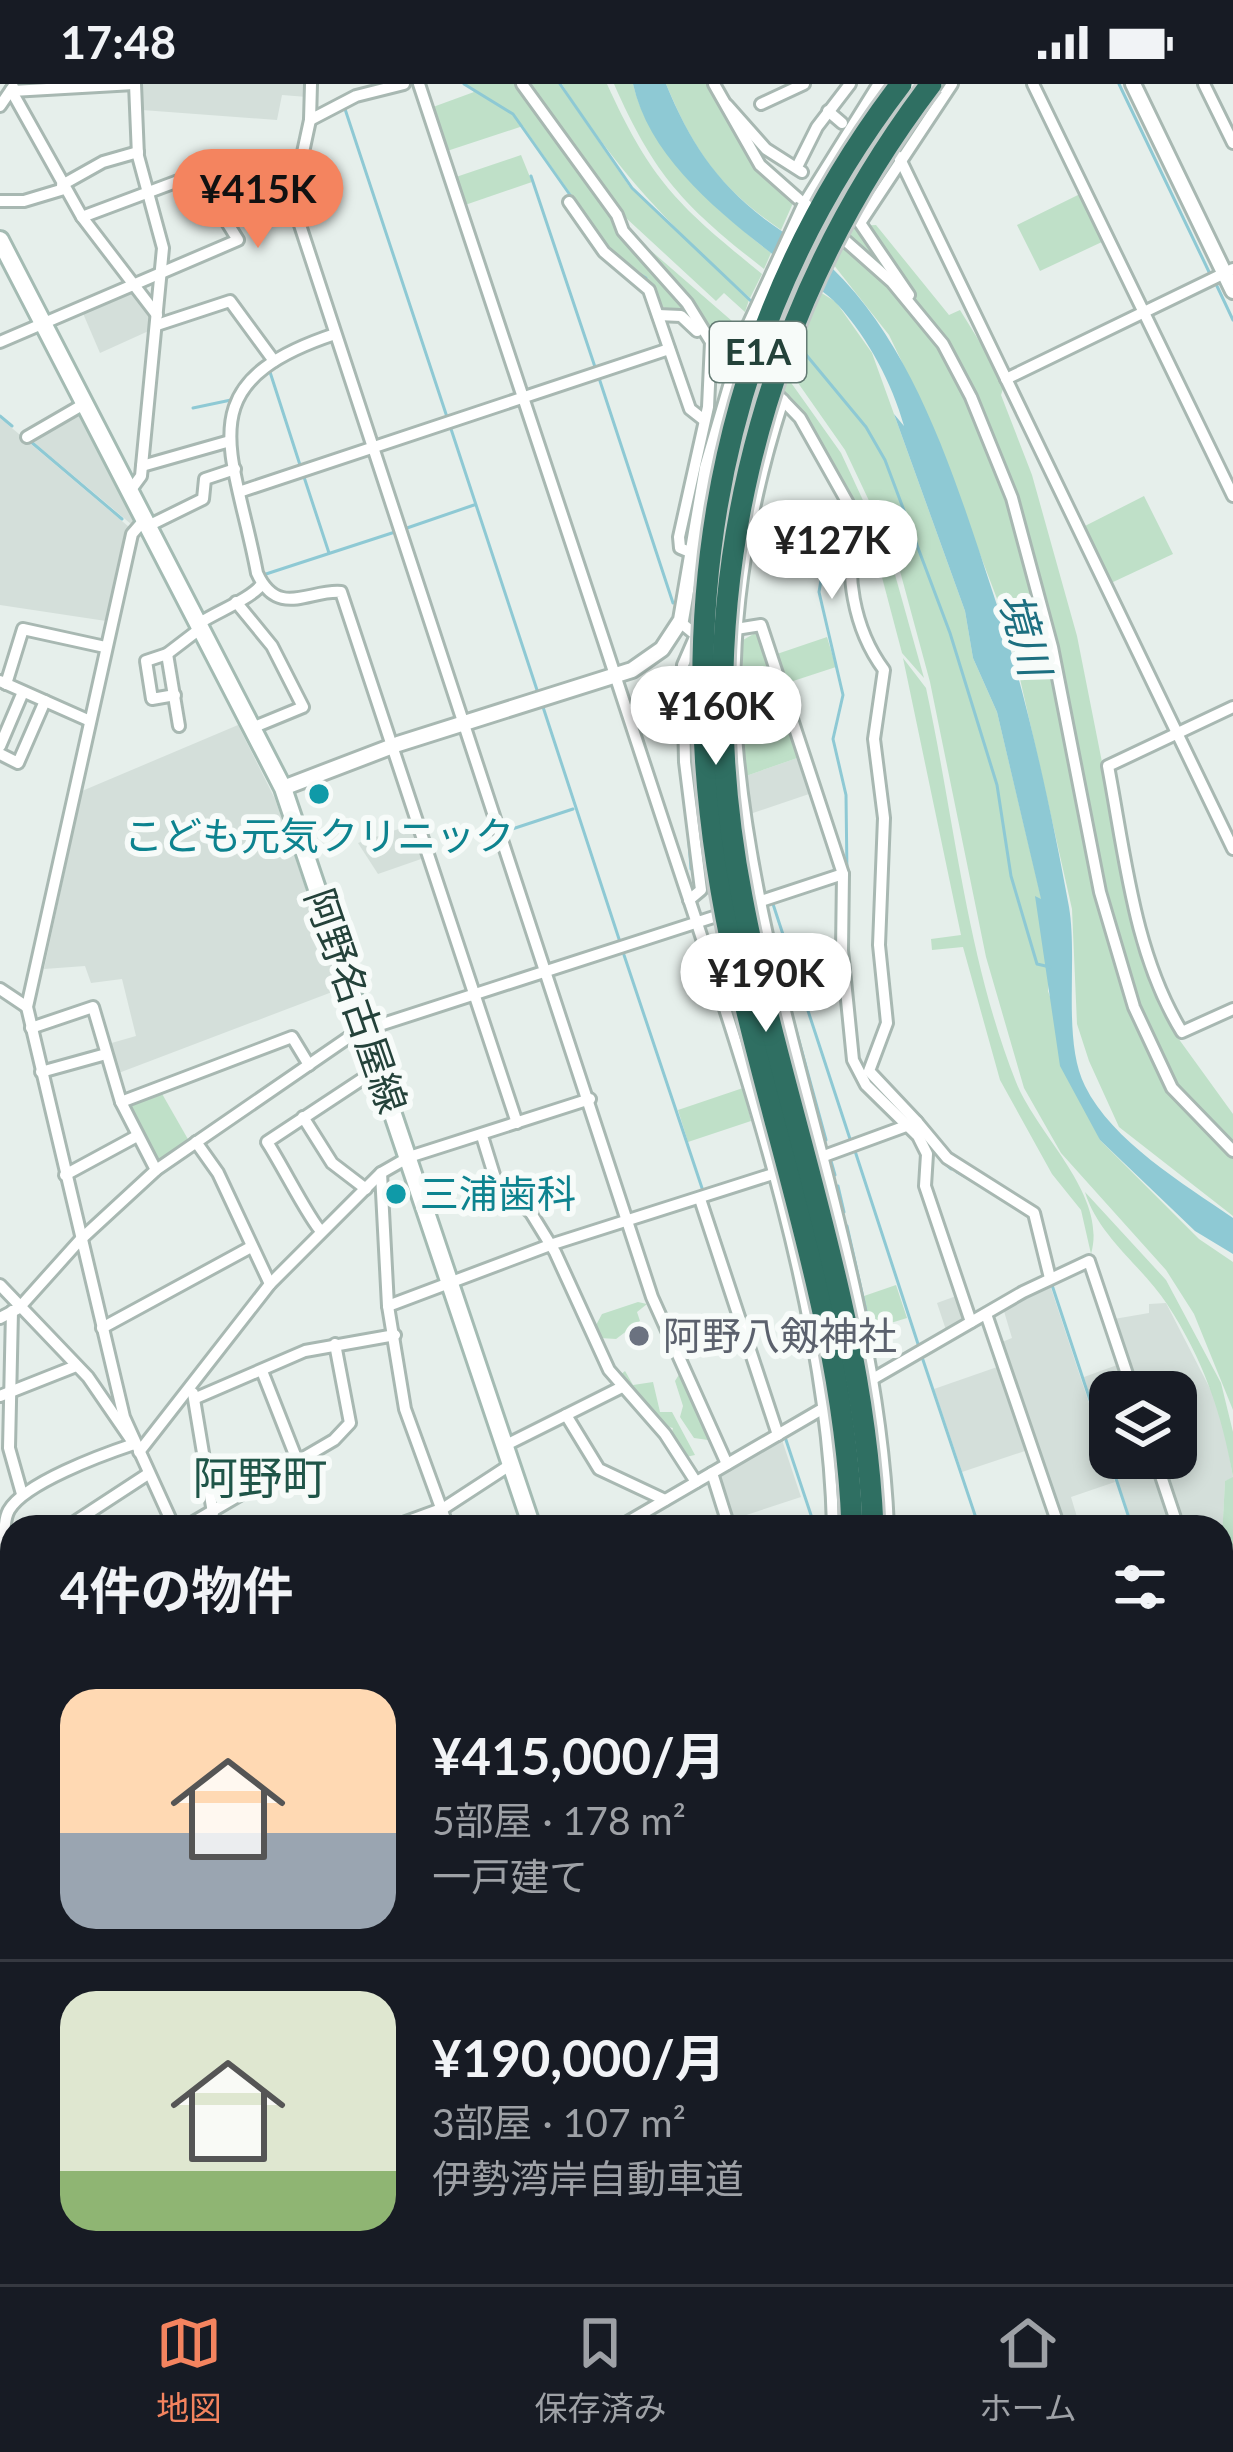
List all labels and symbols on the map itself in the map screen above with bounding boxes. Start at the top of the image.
pin: ¥415K [174,149,342,251]
road number: E1A [710,322,806,382]
pin: ¥127K [748,500,916,602]
water label: 境川 [990,586,1063,685]
pin: ¥160K [632,666,800,768]
marker: こども元気クリニック [306,781,332,807]
place label: こども元気クリニック [124,812,514,858]
street label: 阿野名古屋線 [297,883,417,1119]
pin: ¥190K [682,933,850,1035]
place label: 三浦歯科 [420,1170,576,1216]
marker: 三浦歯科 [383,1181,409,1207]
place label: 阿野八剱神社 [663,1312,897,1358]
marker: 阿野八剱神社 [626,1323,652,1349]
district label: 阿野町 [192,1450,328,1504]

